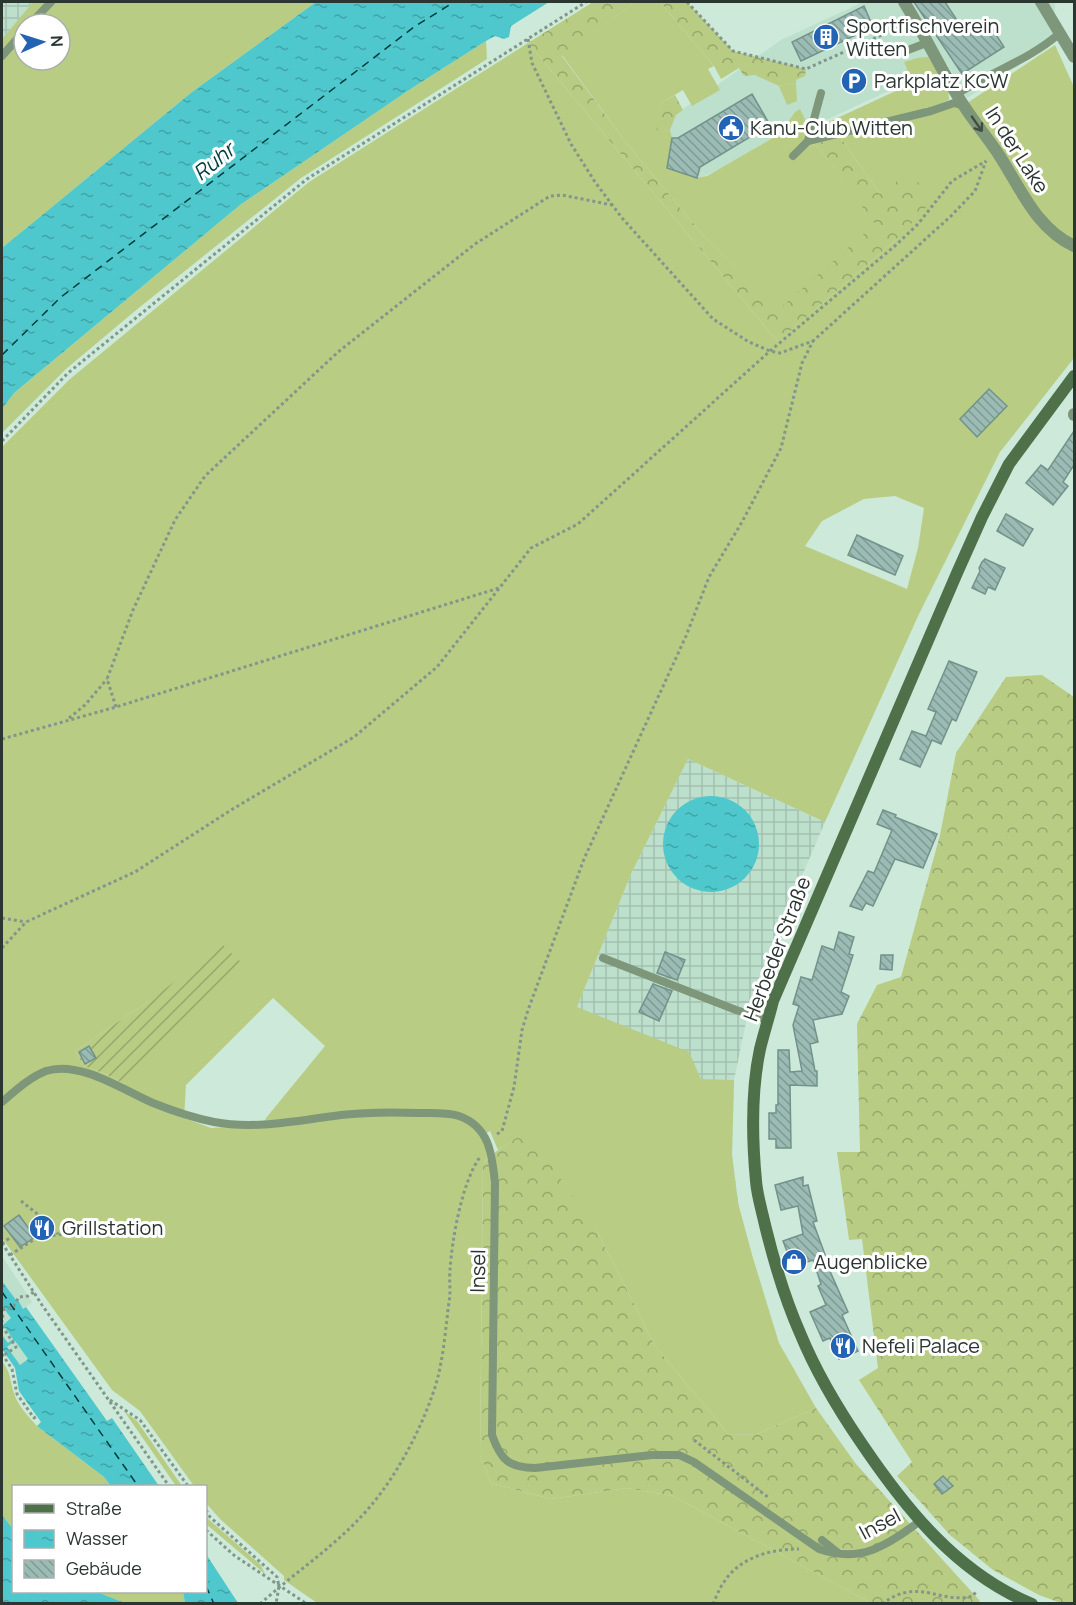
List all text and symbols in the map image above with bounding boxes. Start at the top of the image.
north arrow [12,12,72,72]
place label: Sportfischverein Witten [846,12,999,62]
building icon: Sportfischverein Witten [811,22,841,52]
text: N [46,35,68,48]
parking icon: Parkplatz KCW [839,66,869,96]
place label: Parkplatz KCW [874,67,1009,94]
street label: In der Lake [979,101,1055,198]
public building icon: Kanu-Club Witten [716,113,746,143]
place label: Kanu-Club Witten [750,114,913,141]
one-way arrow [971,115,983,132]
water label: Ruhr [187,134,242,187]
street label: Herbeder Straße [737,873,817,1025]
restaurant icon: Grillstation [27,1213,57,1243]
place label: Grillstation [62,1214,163,1241]
shop icon: Augenblicke [779,1247,809,1277]
place label: Augenblicke [814,1248,927,1275]
street label: Insel [464,1249,491,1293]
restaurant icon: Nefeli Palace [828,1331,858,1361]
place label: Nefeli Palace [862,1332,980,1359]
legend [12,1485,207,1593]
text: Straße [66,1496,122,1520]
street label: Insel [854,1501,905,1546]
text: Wasser [66,1526,128,1550]
text: Gebäude [66,1556,142,1580]

